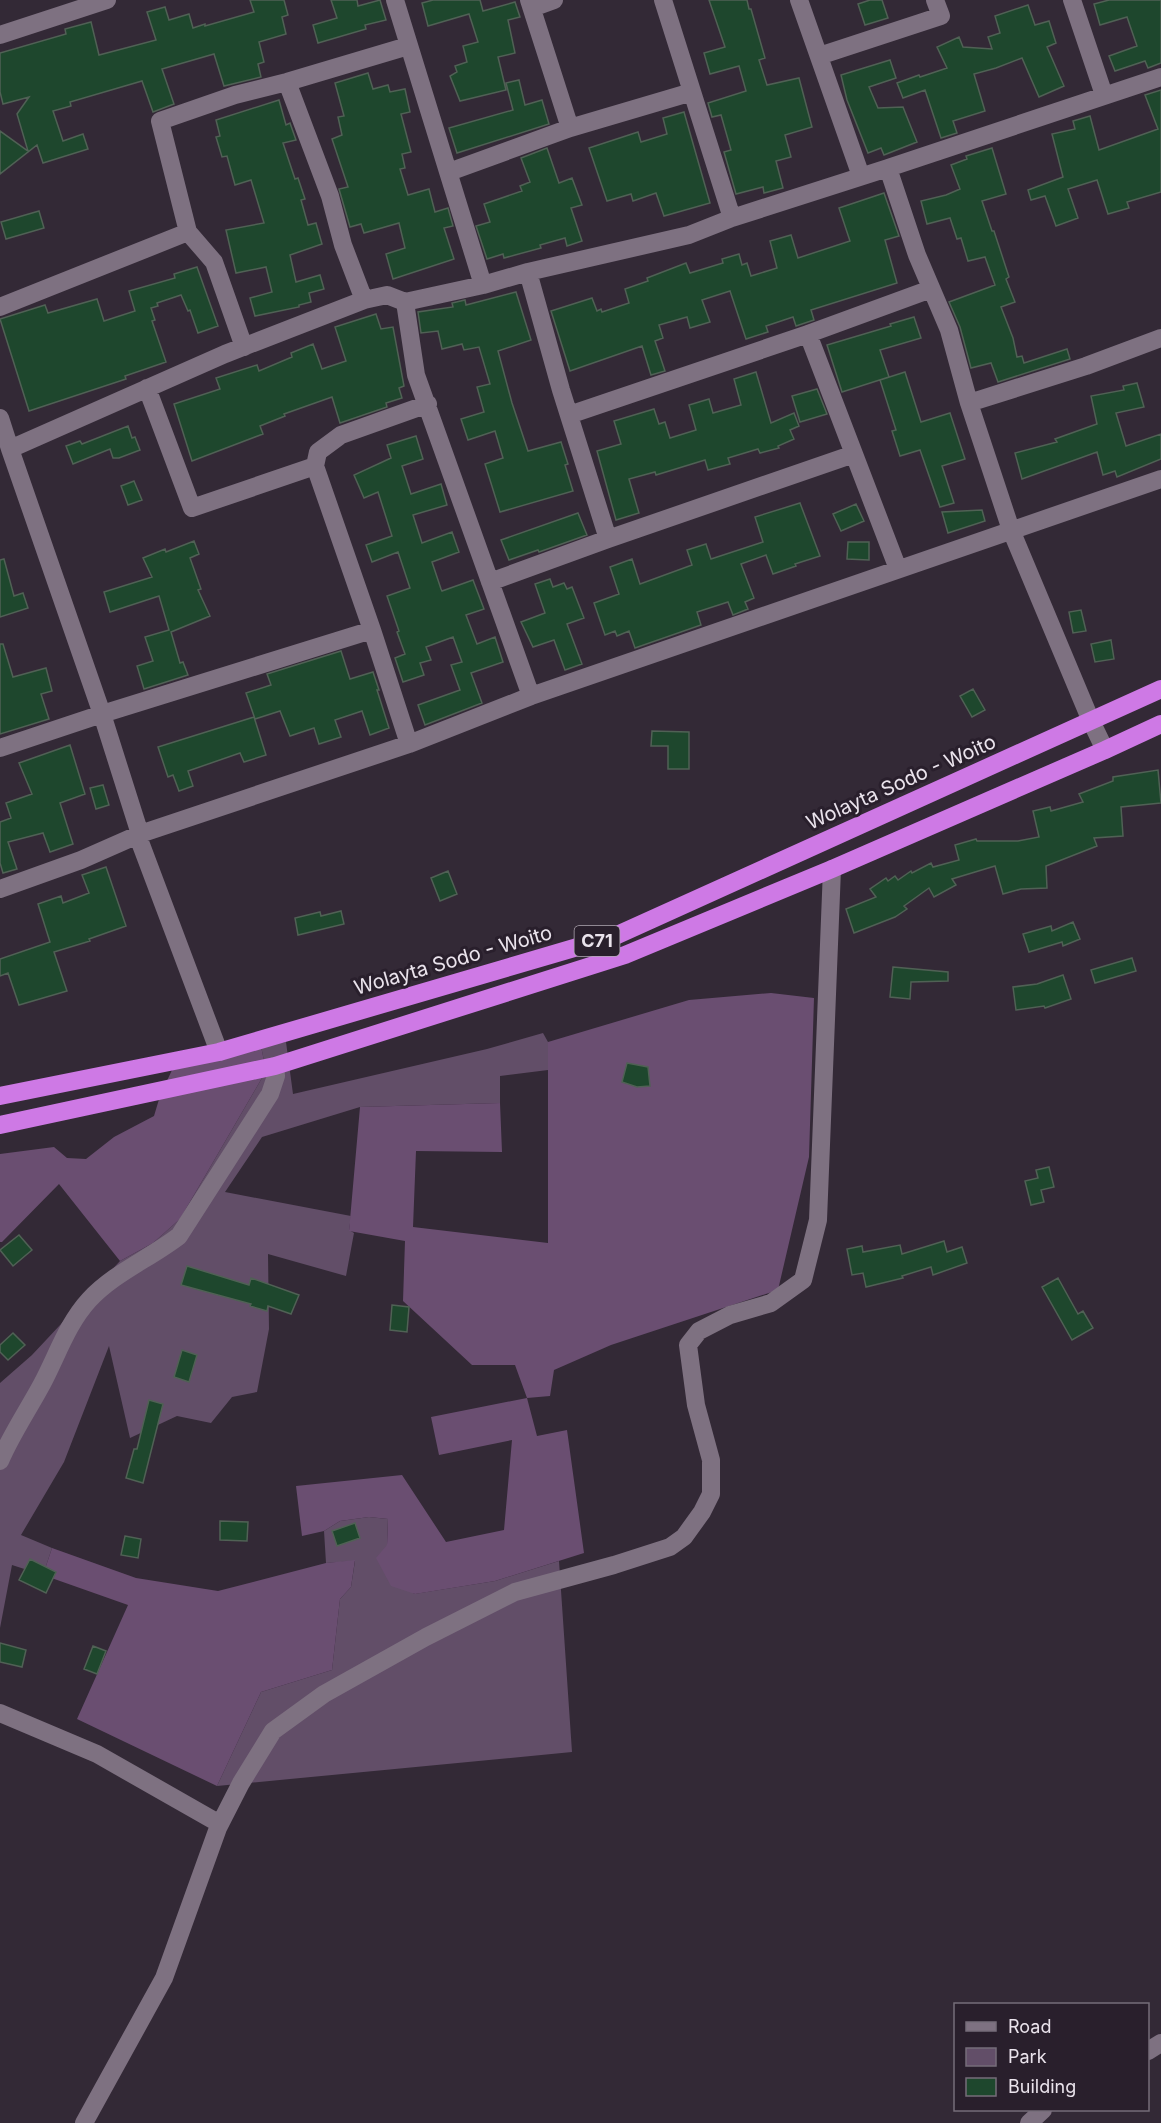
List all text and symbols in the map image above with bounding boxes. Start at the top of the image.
street label: Wolayta Sodo - Woito [803,729,999,835]
street label: Wolayta Sodo - Woito [351,920,555,1000]
road number: C71 [574,926,620,956]
legend [954,2003,1149,2111]
text: Road [1008,2016,1051,2037]
text: Park [1008,2046,1047,2067]
text: Building [1008,2076,1076,2097]

